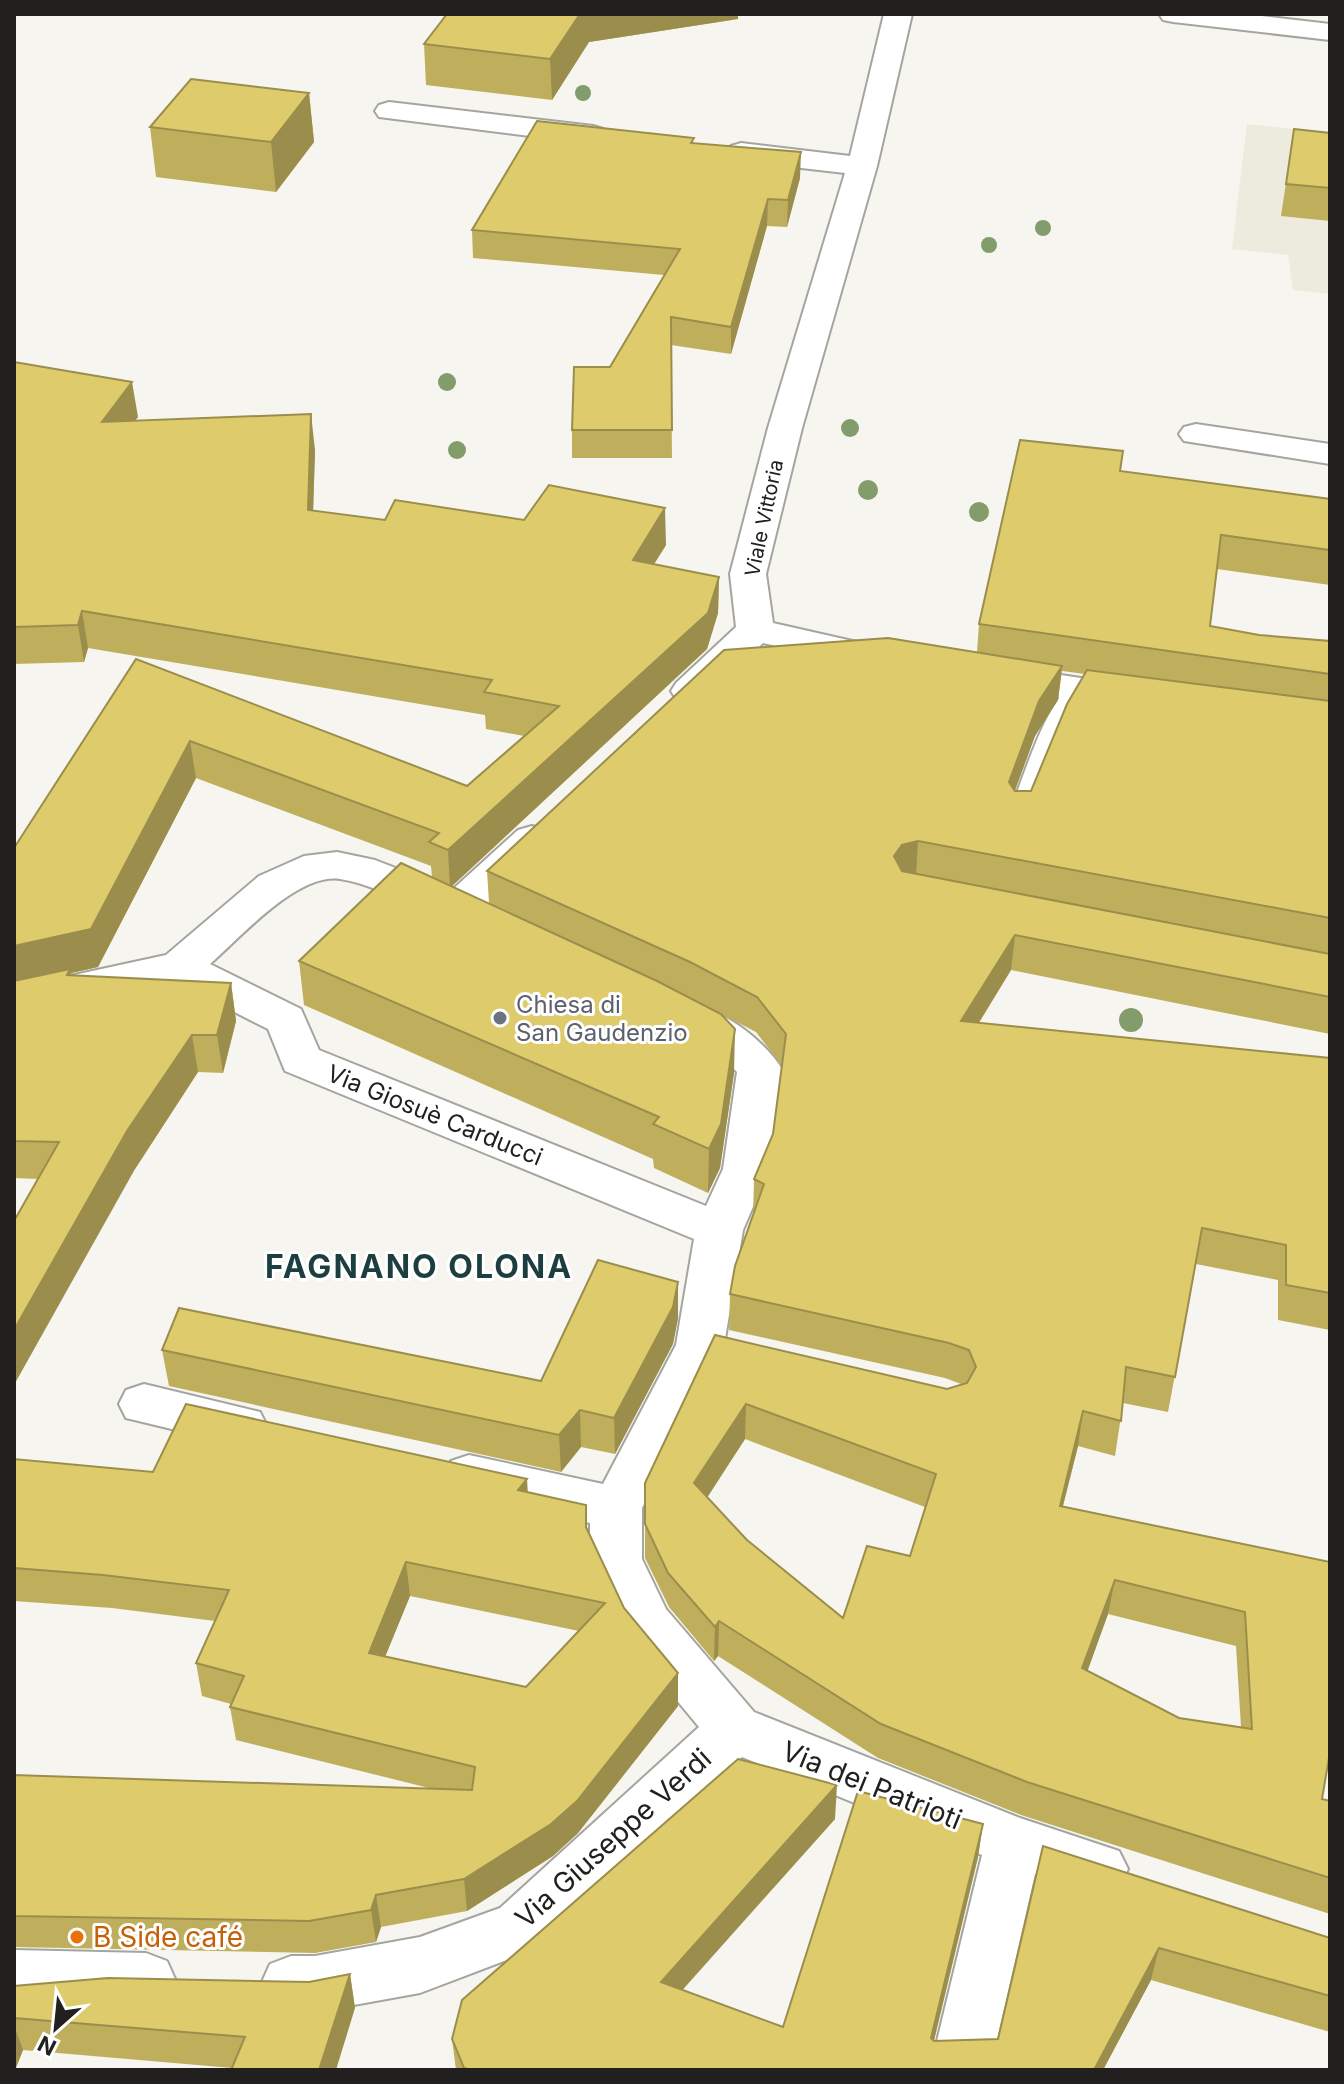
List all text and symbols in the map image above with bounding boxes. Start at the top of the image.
street label: Viale Vittoria [740,457,788,579]
place label: Chiesa di San Gaudenzio [516,990,688,1047]
marker: Chiesa di San Gaudenzio [491,1009,509,1027]
street label: Via Giosuè Carducci [323,1058,547,1172]
district label: FAGNANO OLONA [265,1247,573,1286]
street label: Via dei Patrioti [777,1733,967,1837]
street label: Via Giuseppe Verdi [508,1741,718,1935]
place label: B Side café [93,1920,243,1954]
marker: B Side café [68,1928,86,1946]
north arrow [16,1988,96,2068]
text: N [34,2030,60,2061]

